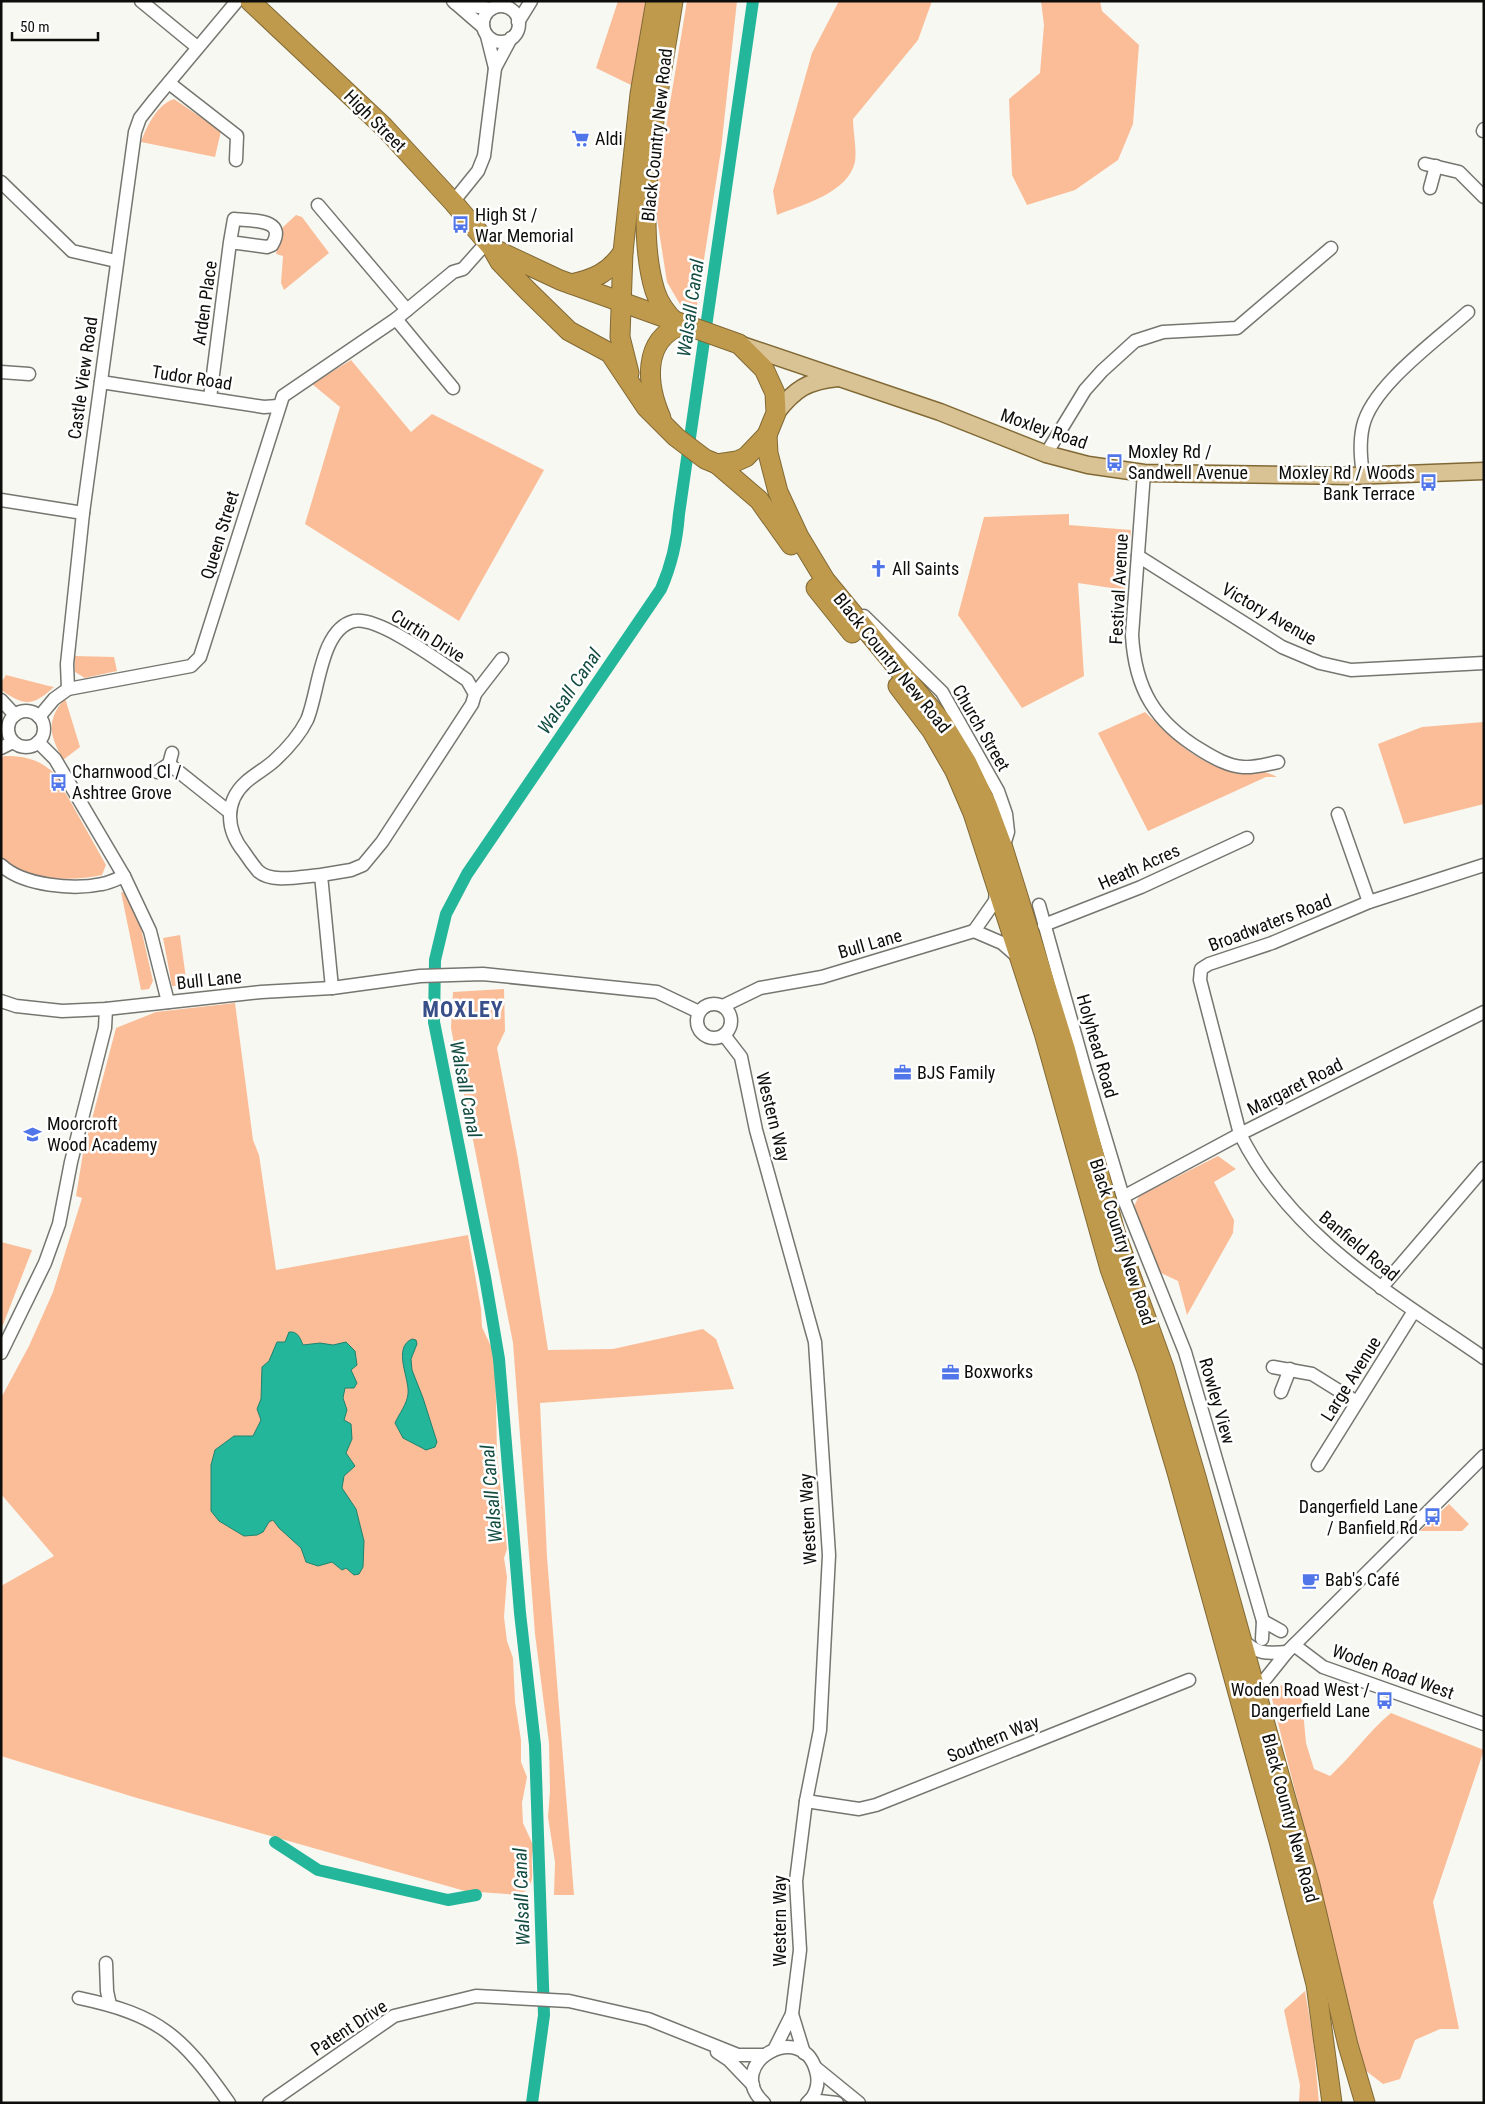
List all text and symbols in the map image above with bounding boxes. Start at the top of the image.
scale bar [12,10,99,42]
text: 50 m [20,18,50,36]
street label: Black Country New Road [637,47,676,223]
street label: High Street [340,85,411,156]
place label: Aldi [595,128,623,149]
supermarket icon: Aldi [571,129,591,149]
place label: High St / War Memorial [475,204,574,246]
bus stop icon: High St / War Memorial [451,215,471,235]
water label: Walsall Canal [672,257,709,358]
street label: Arden Place [188,259,221,347]
street label: Castle View Road [63,315,102,441]
street label: Tudor Road [150,361,234,394]
street label: Moxley Road [998,404,1090,453]
place label: Moxley Rd / Sandwell Avenue [1128,441,1248,483]
bus stop icon: Moxley Rd / Sandwell Avenue [1104,452,1124,472]
place label: Moxley Rd / Woods Bank Terrace [1278,462,1415,504]
bus stop icon: Moxley Rd / Woods Bank Terrace [1419,473,1439,493]
street label: Queen Street [196,488,243,582]
street label: Festival Avenue [1105,533,1132,645]
place label: All Saints [892,558,959,579]
church icon: All Saints [868,559,888,579]
street label: Victory Avenue [1218,578,1320,649]
street label: Black Country New Road [829,588,955,737]
street label: Curtin Drive [387,605,469,666]
water label: Walsall Canal [532,644,607,738]
street label: Church Street [948,681,1015,775]
place label: Charnwood Cl / Ashtree Grove [72,761,182,803]
bus stop icon: Charnwood Cl / Ashtree Grove [48,772,68,792]
street label: Heath Acres [1095,839,1183,894]
street label: Broadwaters Road [1205,889,1334,956]
street label: Bull Lane [836,924,904,963]
street label: Bull Lane [175,966,242,993]
street label: Holyhead Road [1073,992,1122,1100]
district label: MOXLEY [422,997,504,1022]
water label: Walsall Canal [445,1039,486,1140]
street label: Margaret Road [1243,1054,1346,1120]
place label: BJS Family [917,1062,996,1083]
office icon: BJS Family [893,1063,913,1083]
street label: Western Way [752,1070,795,1164]
place label: Moorcroft Wood Academy [47,1113,158,1155]
school or university icon: Moorcroft Wood Academy [23,1124,43,1144]
street label: Black Country New Road [1086,1156,1159,1328]
street label: Banfield Road [1315,1206,1404,1285]
street label: Large Avenue [1316,1333,1385,1425]
street label: Rowley View [1195,1355,1240,1447]
place label: Boxworks [964,1361,1033,1382]
office icon: Boxworks [940,1362,960,1382]
water label: Walsall Canal [476,1443,507,1544]
street label: Western Way [795,1472,820,1565]
place label: Dangerfield Lane / Banfield Rd [1299,1496,1418,1538]
bus stop icon: Dangerfield Lane / Banfield Rd [1422,1507,1442,1527]
place label: Bab's Café [1325,1569,1400,1590]
cafe icon: Bab's Café [1301,1570,1321,1590]
street label: Woden Road West [1329,1640,1457,1703]
place label: Woden Road West / Dangerfield Lane [1231,1679,1370,1721]
bus stop icon: Woden Road West / Dangerfield Lane [1374,1690,1394,1710]
street label: Southern Way [944,1710,1042,1766]
street label: Black Country New Road [1258,1731,1323,1905]
water label: Walsall Canal [508,1847,535,1946]
street label: Western Way [769,1875,790,1967]
street label: Patent Drive [307,1995,391,2060]

